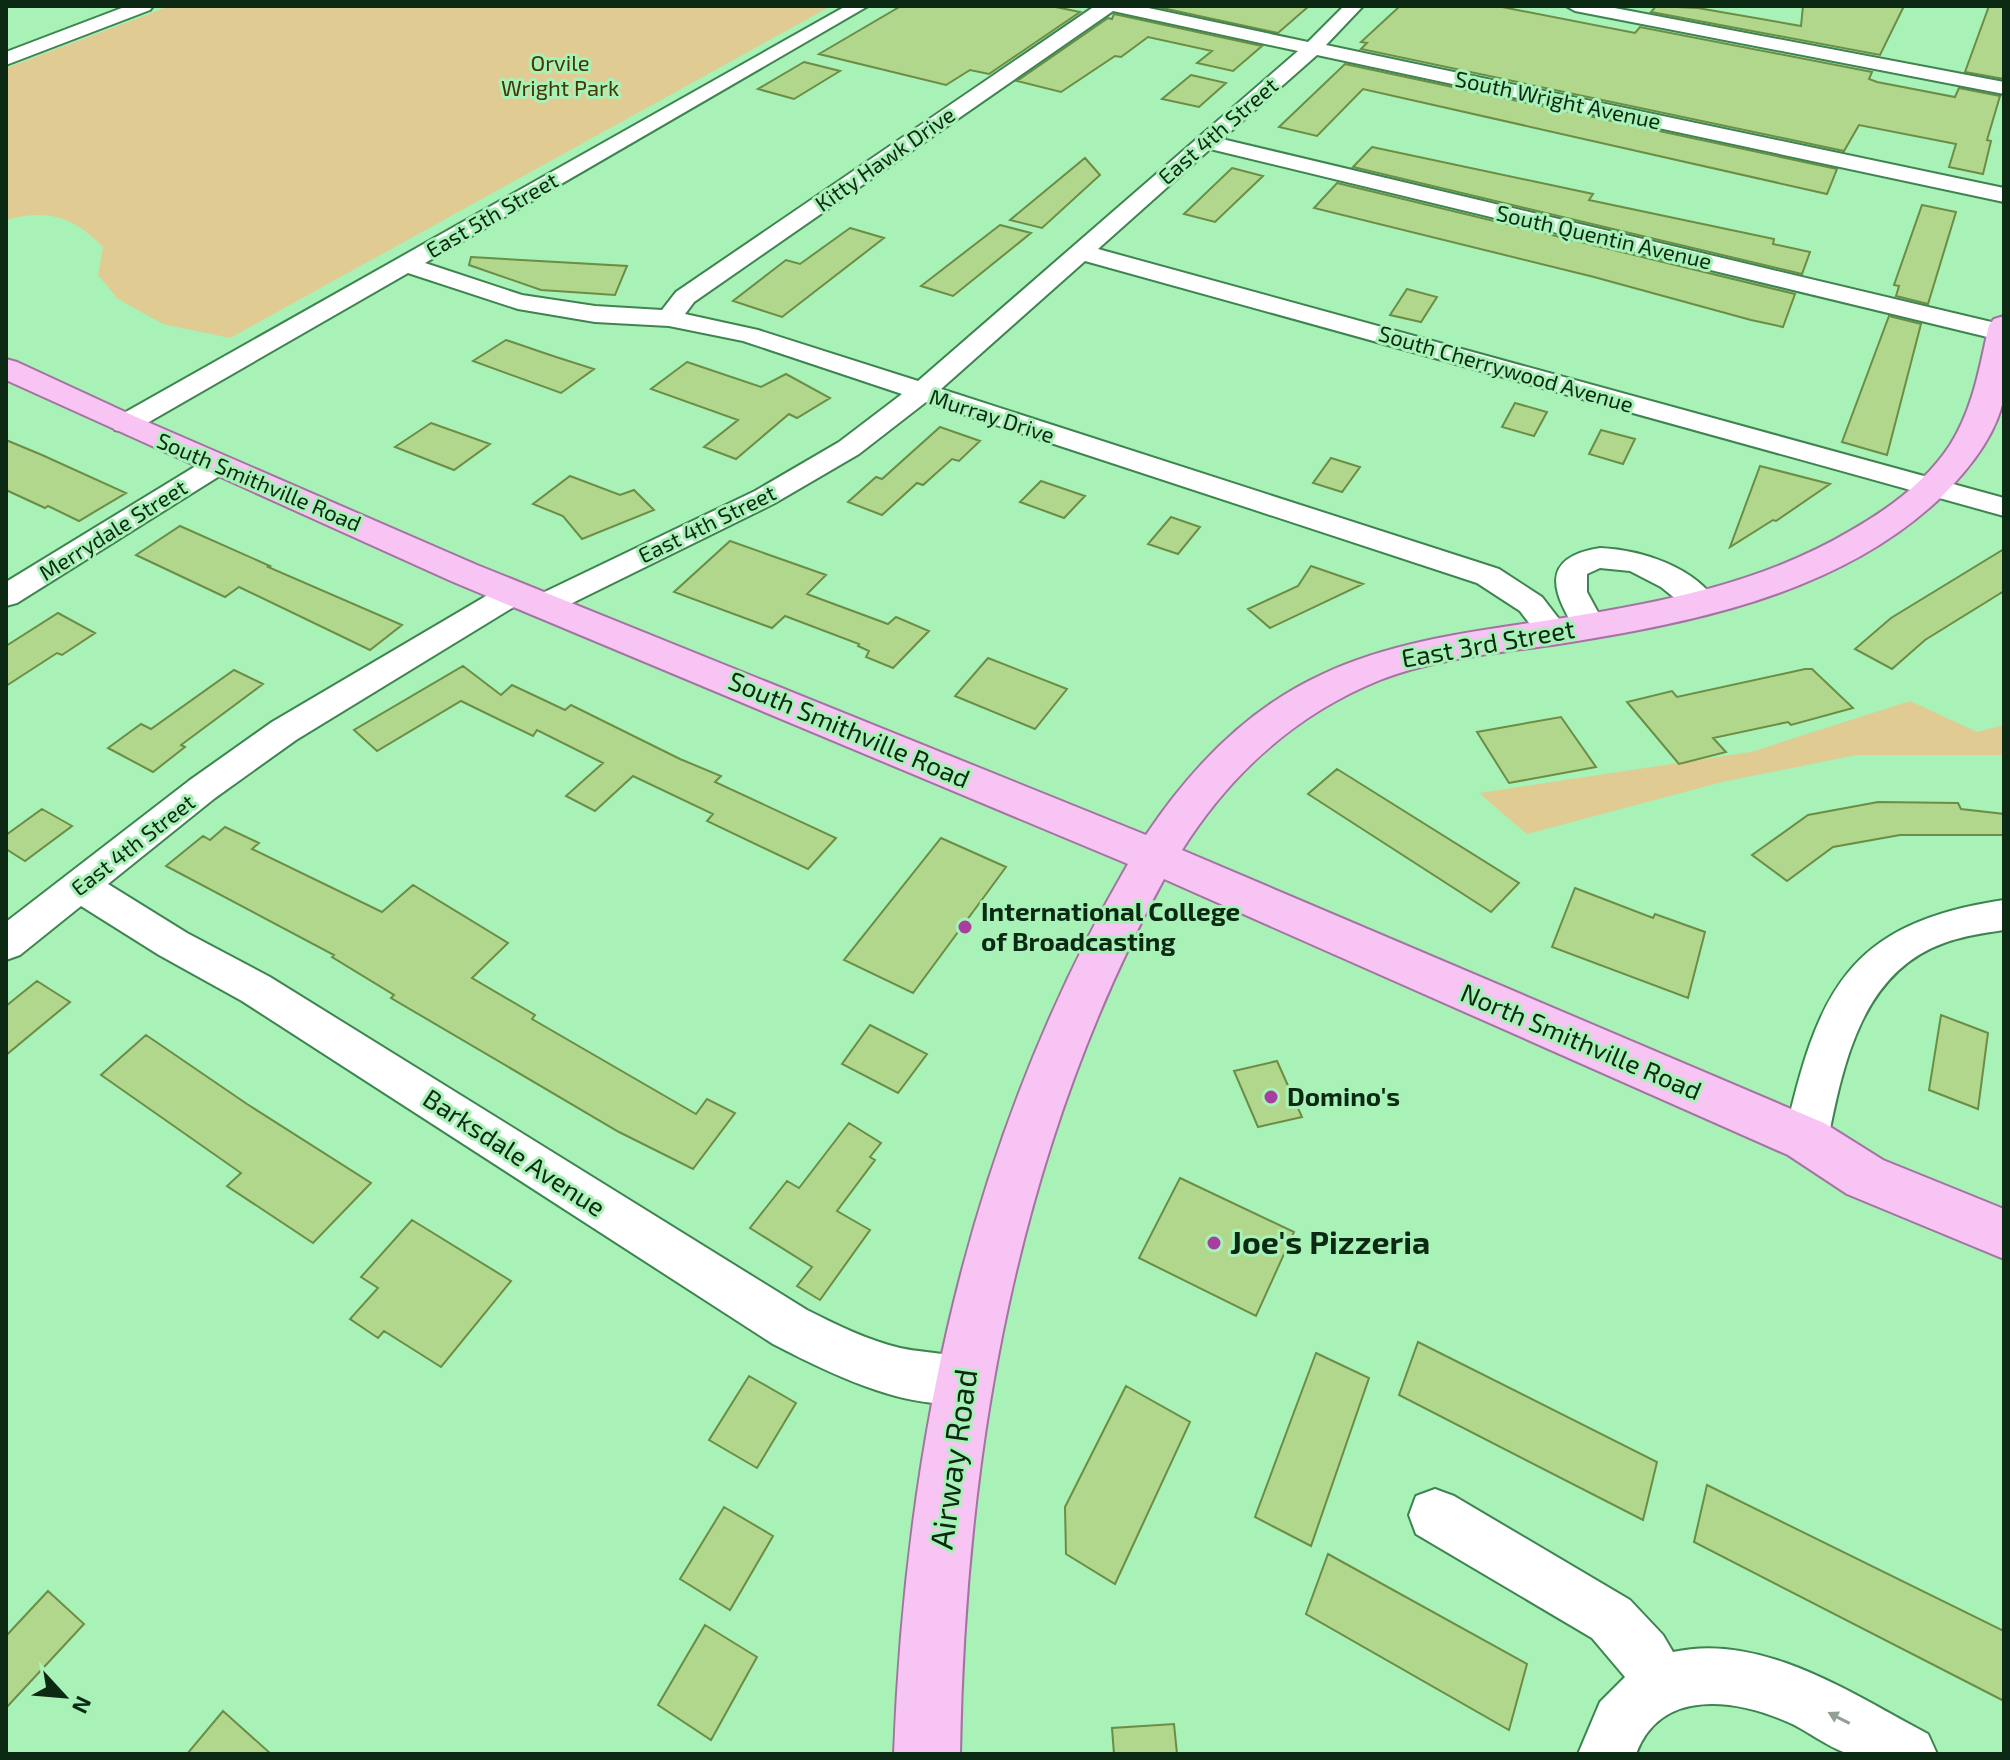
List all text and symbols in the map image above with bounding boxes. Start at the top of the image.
park label: Orvile Wright Park [501,49,619,100]
street label: South Wright Avenue [1453,65,1663,134]
street label: East 4th Street [1152,71,1282,189]
street label: Kitty Hawk Drive [810,100,959,216]
street label: East 5th Street [421,166,562,262]
street label: South Quentin Avenue [1494,199,1714,274]
street label: South Cherrywood Avenue [1376,319,1637,417]
street label: Murray Drive [927,383,1058,447]
street label: South Smithville Road [153,426,365,536]
street label: Merrydale Street [34,473,191,585]
street label: East 4th Street [634,479,779,568]
street label: East 3rd Street [1399,612,1577,673]
street label: South Smithville Road [724,664,975,794]
street label: East 4th Street [65,788,199,901]
place label: International College of Broadcasting [981,895,1240,956]
marker: International College of Broadcasting [956,918,974,936]
street label: North Smithville Road [1457,976,1707,1105]
place label: Domino's [1287,1080,1400,1111]
street label: Barksdale Avenue [418,1081,611,1222]
marker: Domino's [1262,1088,1280,1106]
place label: Joe's Pizzeria [1230,1222,1430,1260]
marker: Joe's Pizzeria [1205,1234,1223,1252]
street label: Airway Road [921,1366,983,1551]
north arrow [24,1656,104,1736]
text: N [68,1692,98,1718]
one-way arrow [1827,1712,1850,1725]

